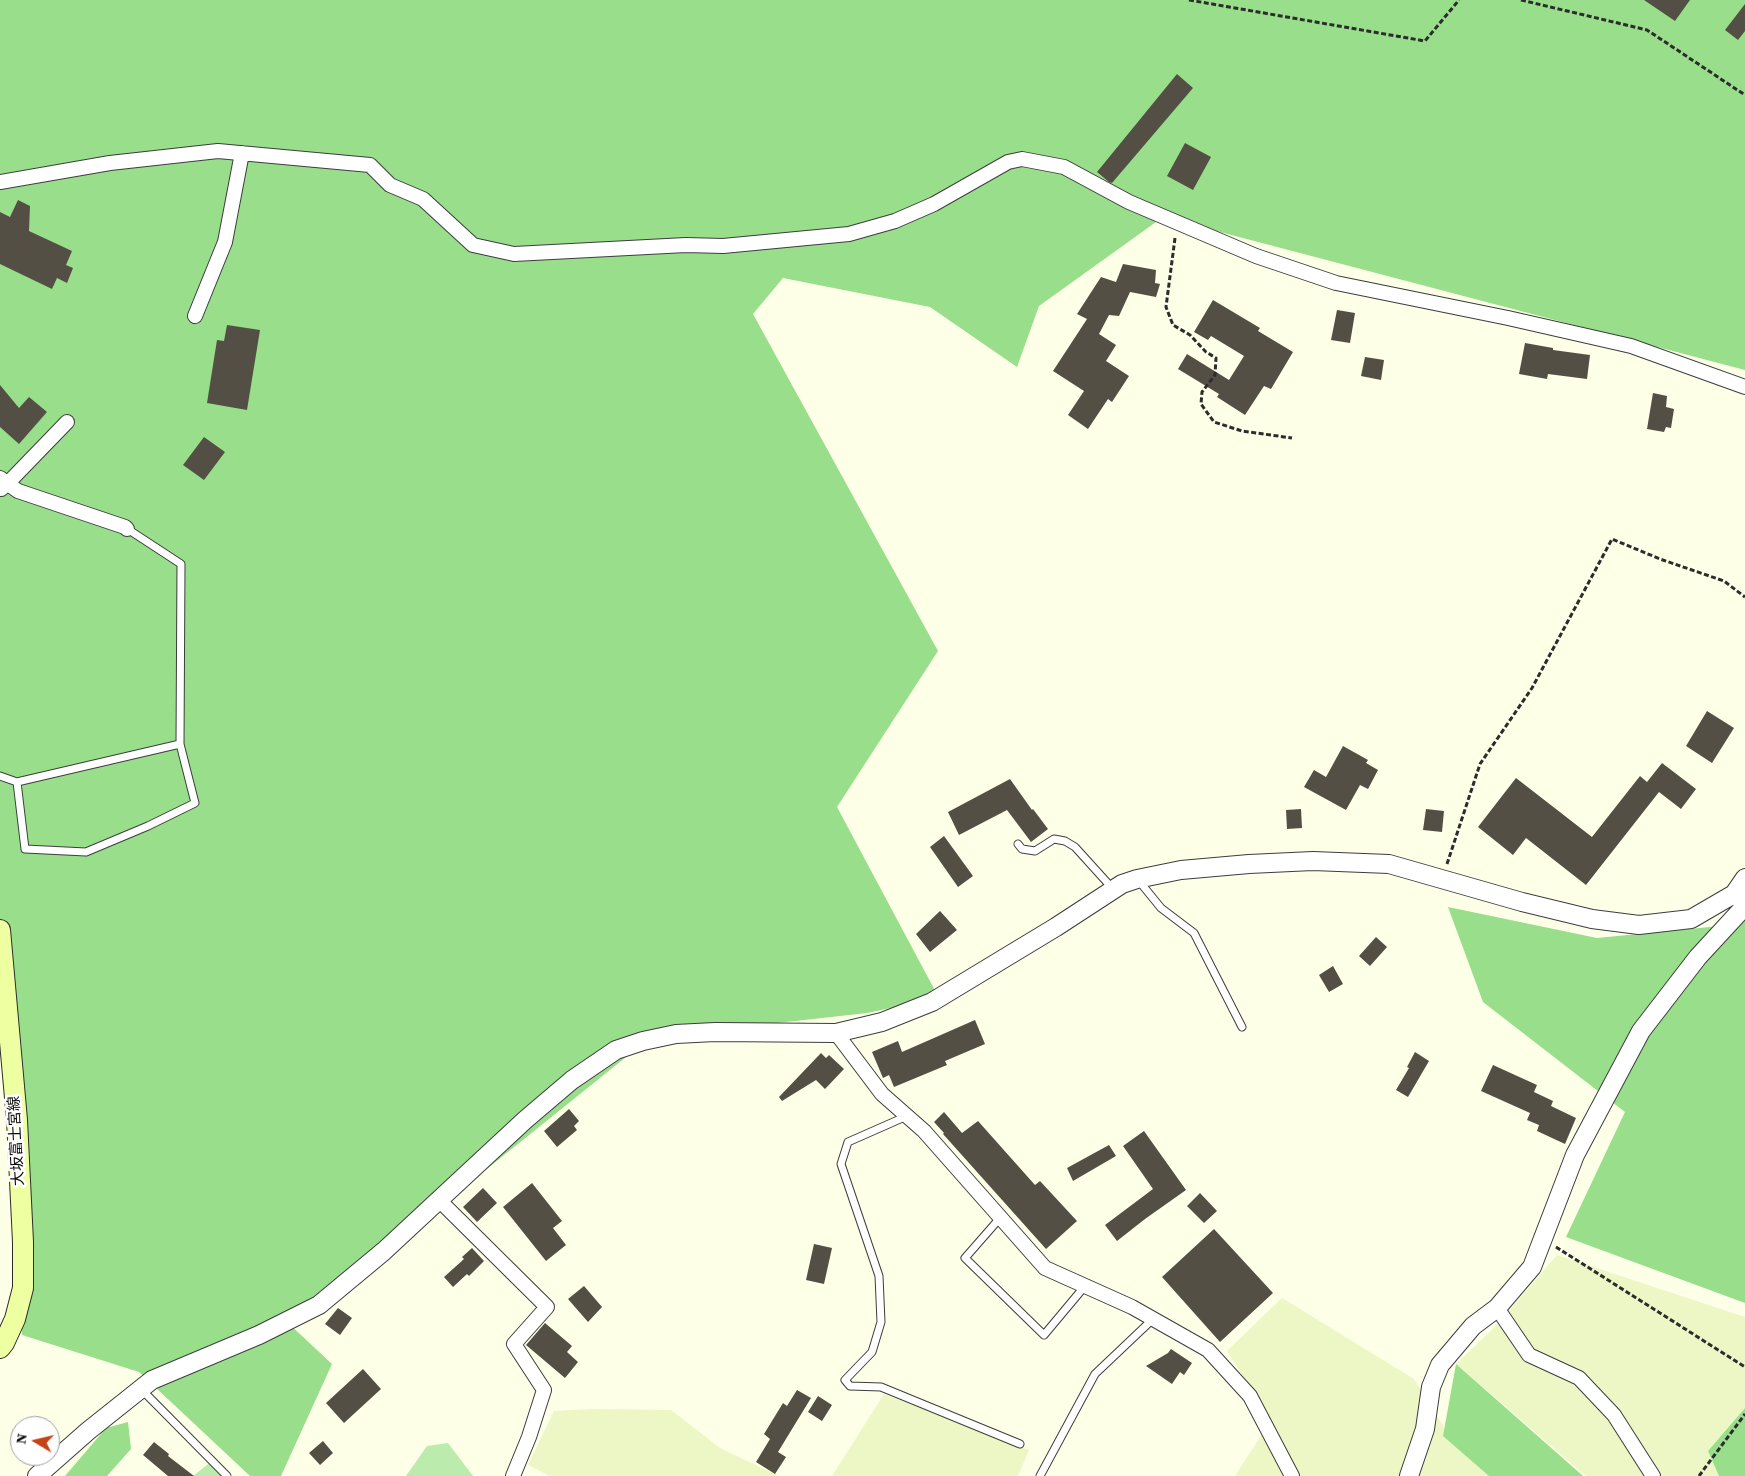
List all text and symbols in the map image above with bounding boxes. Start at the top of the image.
street label: 大坂富士宮線 [6,1096,28,1186]
north arrow [10,1416,60,1466]
text: N [10,1432,32,1445]

